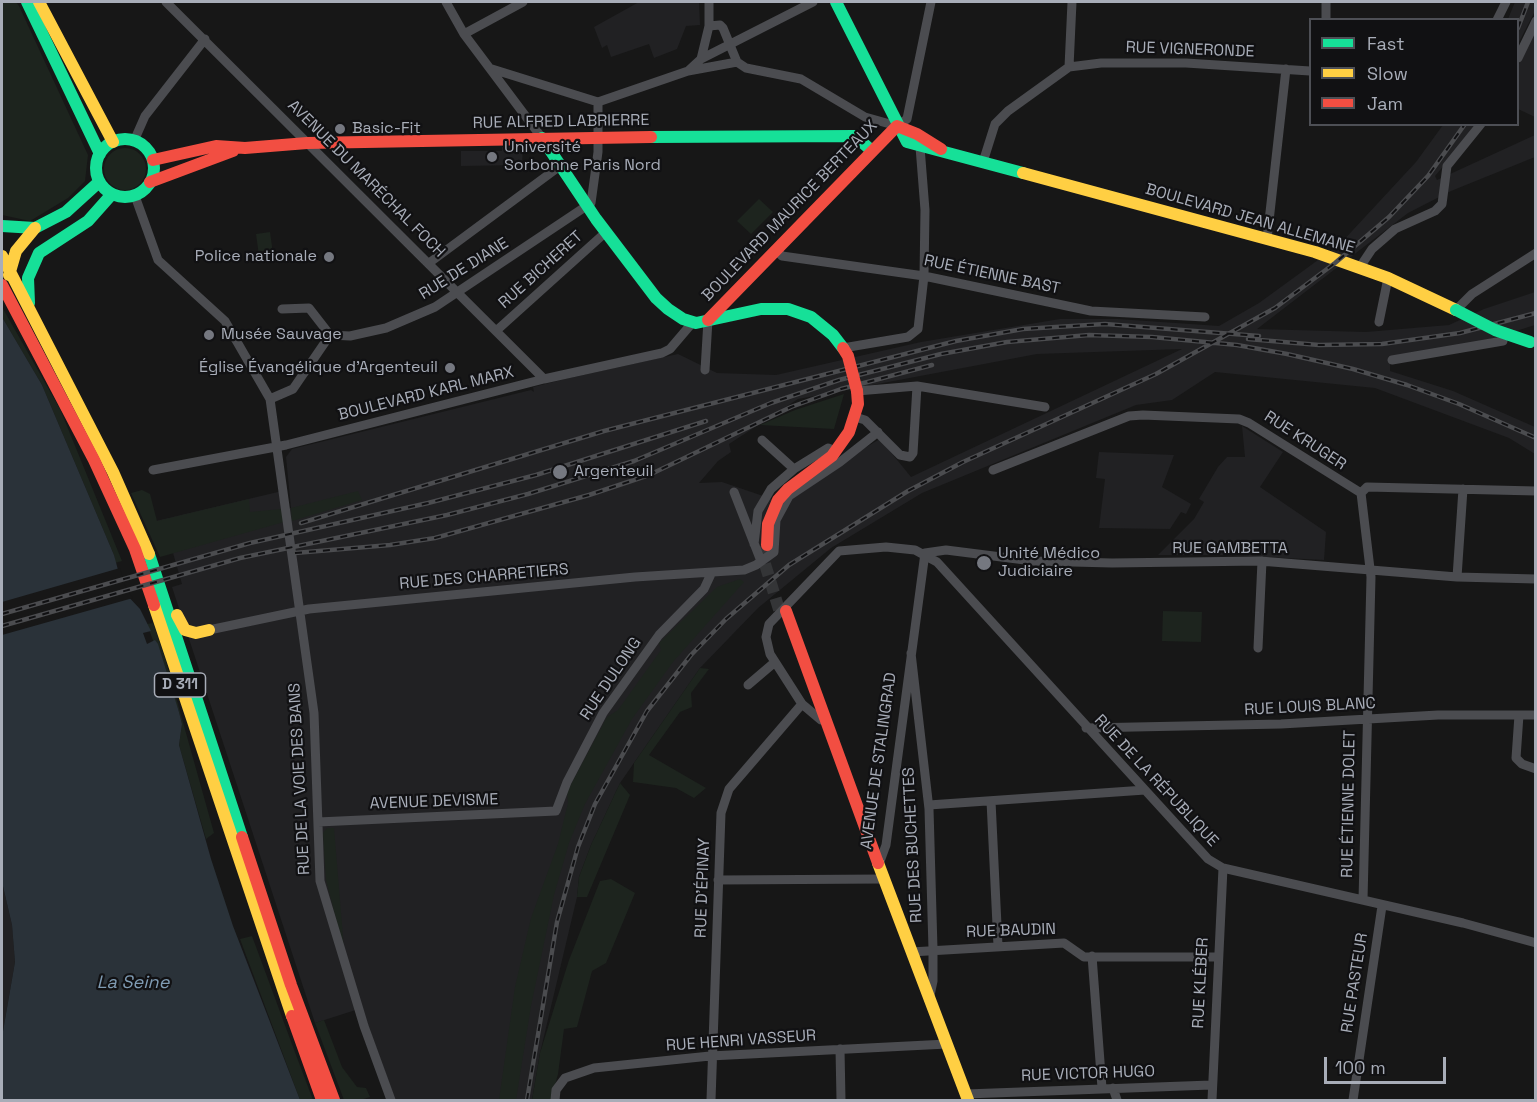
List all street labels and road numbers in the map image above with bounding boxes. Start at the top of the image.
street label: RUE VIGNERONDE [1125,38,1255,62]
street label: AVENUE DU MARÉCHAL FOCH [283,96,449,262]
street label: RUE ALFRED LABRIERRE [472,111,650,133]
street label: BOULEVARD MAURICE BERTEAUX [698,117,882,305]
street label: BOULEVARD JEAN ALLEMANE [1143,180,1357,258]
street label: RUE BICHERET [495,227,587,313]
street label: RUE DE DIANE [416,234,512,304]
street label: RUE ÉTIENNE BAST [922,251,1062,299]
street label: BOULEVARD KARL MARX [336,363,516,425]
street label: RUE KRUGER [1260,407,1350,475]
street label: RUE GAMBETTA [1172,539,1288,559]
street label: RUE DES CHARRETIERS [399,560,569,594]
street label: RUE DULONG [576,634,646,724]
street label: AVENUE DE STALINGRAD [857,671,901,851]
road number: D 311 [154,673,206,697]
street label: RUE DE LA VOIE DES BANS [285,682,315,876]
street label: RUE LOUIS BLANC [1244,694,1376,720]
street label: RUE DE LA RÉPUBLIQUE [1090,711,1222,851]
street label: RUE ÉTIENNE DOLET [1338,730,1360,878]
street label: RUE DES BUCHETTES [899,767,927,923]
street label: AVENUE DEVISME [369,790,499,814]
street label: RUE D'ÉPINAY [692,838,714,938]
street label: RUE BAUDIN [966,920,1056,942]
street label: RUE PASTEUR [1338,932,1372,1034]
street label: RUE KLÉBER [1189,937,1213,1029]
street label: RUE HENRI VASSEUR [665,1026,817,1056]
street label: RUE VICTOR HUGO [1021,1062,1155,1086]

